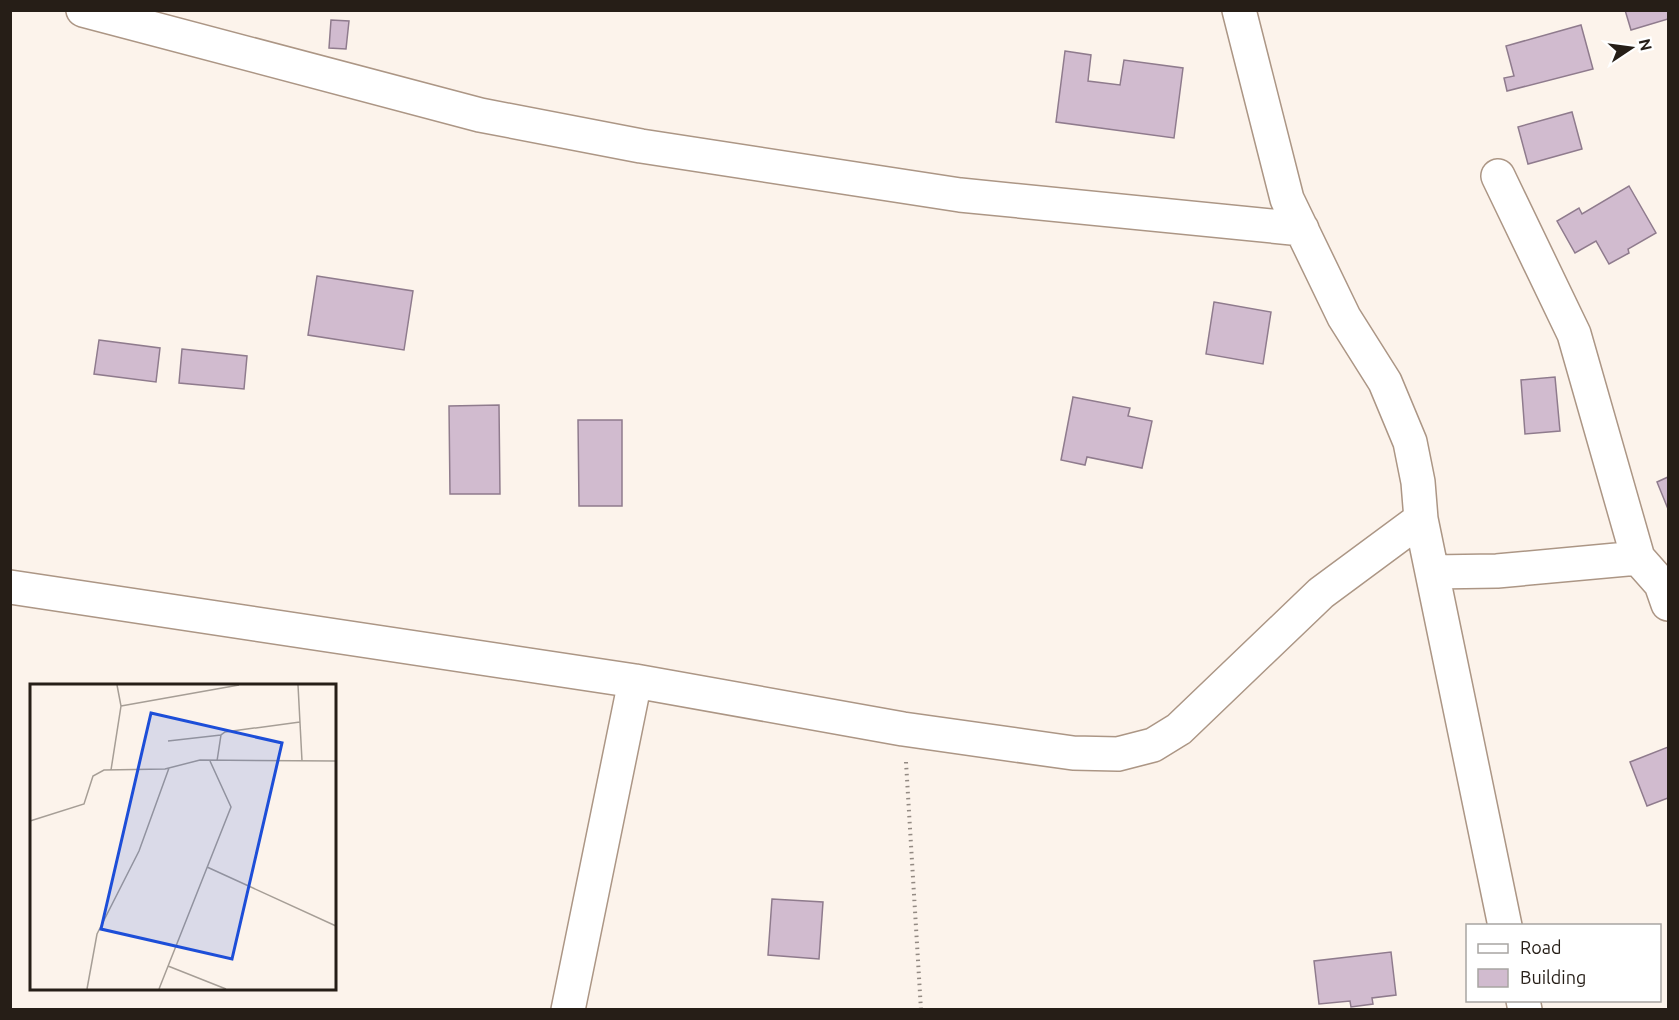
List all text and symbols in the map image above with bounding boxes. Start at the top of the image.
north arrow [1601,18,1661,78]
text: N [1636,37,1656,52]
inset map [30,684,336,990]
legend [1466,924,1661,1002]
text: Road [1520,937,1562,957]
text: Building [1520,967,1586,987]

